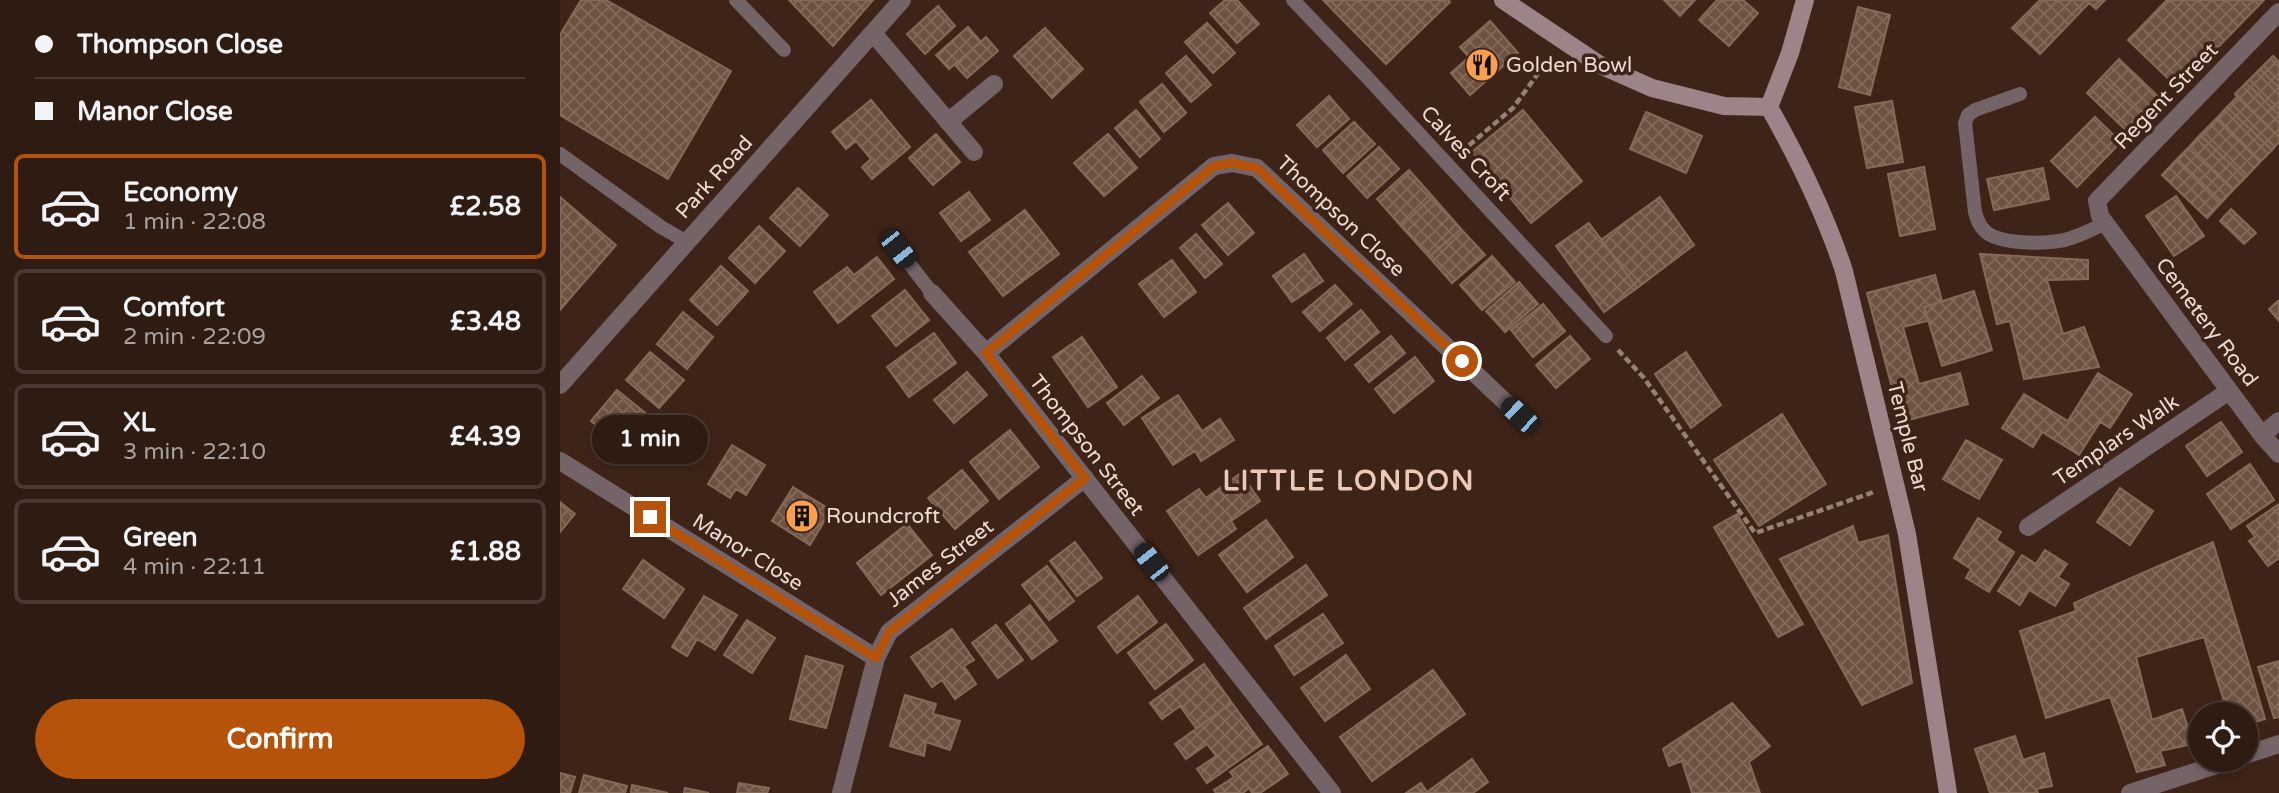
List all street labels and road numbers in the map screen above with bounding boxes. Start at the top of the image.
street label: Regent Street [2109,38,2223,155]
street label: Calves Croft [1415,101,1516,206]
street label: Park Road [671,131,758,224]
street label: Thompson Close [1271,150,1410,282]
street label: Cemetery Road [2150,253,2263,392]
street label: Thompson Street [1024,370,1149,521]
street label: Temple Bar [1882,379,1933,495]
street label: Templars Walk [2049,389,2184,491]
street label: Manor Close [688,509,808,596]
street label: James Street [882,514,999,613]

